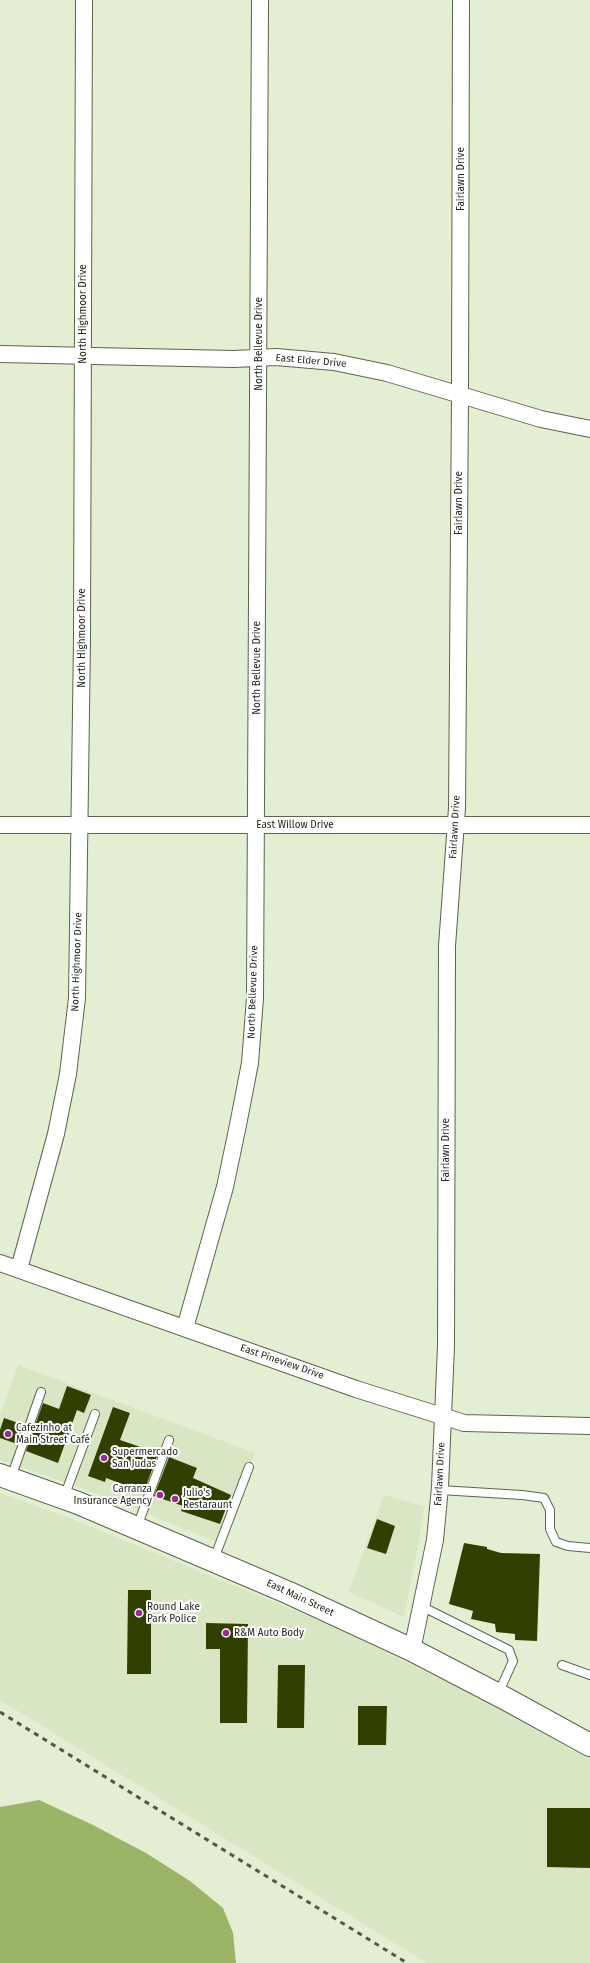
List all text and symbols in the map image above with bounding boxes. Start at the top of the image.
street label: Fairlawn Drive [455,147,467,211]
street label: North Highmoor Drive [77,264,89,364]
street label: North Bellevue Drive [253,297,265,391]
street label: East Elder Drive [275,352,347,370]
street label: Fairlawn Drive [453,471,465,535]
street label: North Highmoor Drive [76,588,88,688]
street label: North Bellevue Drive [251,621,263,715]
street label: Fairlawn Drive [447,795,463,859]
street label: East Willow Drive [256,819,334,831]
street label: North Highmoor Drive [69,912,85,1012]
street label: North Bellevue Drive [245,945,261,1039]
street label: Fairlawn Drive [440,1118,452,1182]
street label: East Pineview Drive [239,1342,325,1382]
place label: Cafezinho at Main Street Café [16,1422,90,1446]
marker: Cafezinho at Main Street Café [3,1429,13,1439]
street label: Fairlawn Drive [432,1442,448,1506]
place label: Supermercado San Judas [112,1446,178,1470]
marker: Supermercado San Judas [99,1453,109,1463]
place label: Carranza Insurance Agency [73,1483,152,1506]
place label: Julio's Restaraunt [183,1487,232,1510]
marker: Carranza Insurance Agency [155,1490,165,1500]
marker: Julio's Restaraunt [170,1494,180,1504]
street label: East Main Street [264,1577,336,1619]
place label: Round Lake Park Police [147,1601,200,1624]
marker: Round Lake Park Police [134,1608,144,1618]
place label: R&M Auto Body [234,1627,304,1639]
marker: R&M Auto Body [221,1628,231,1638]

